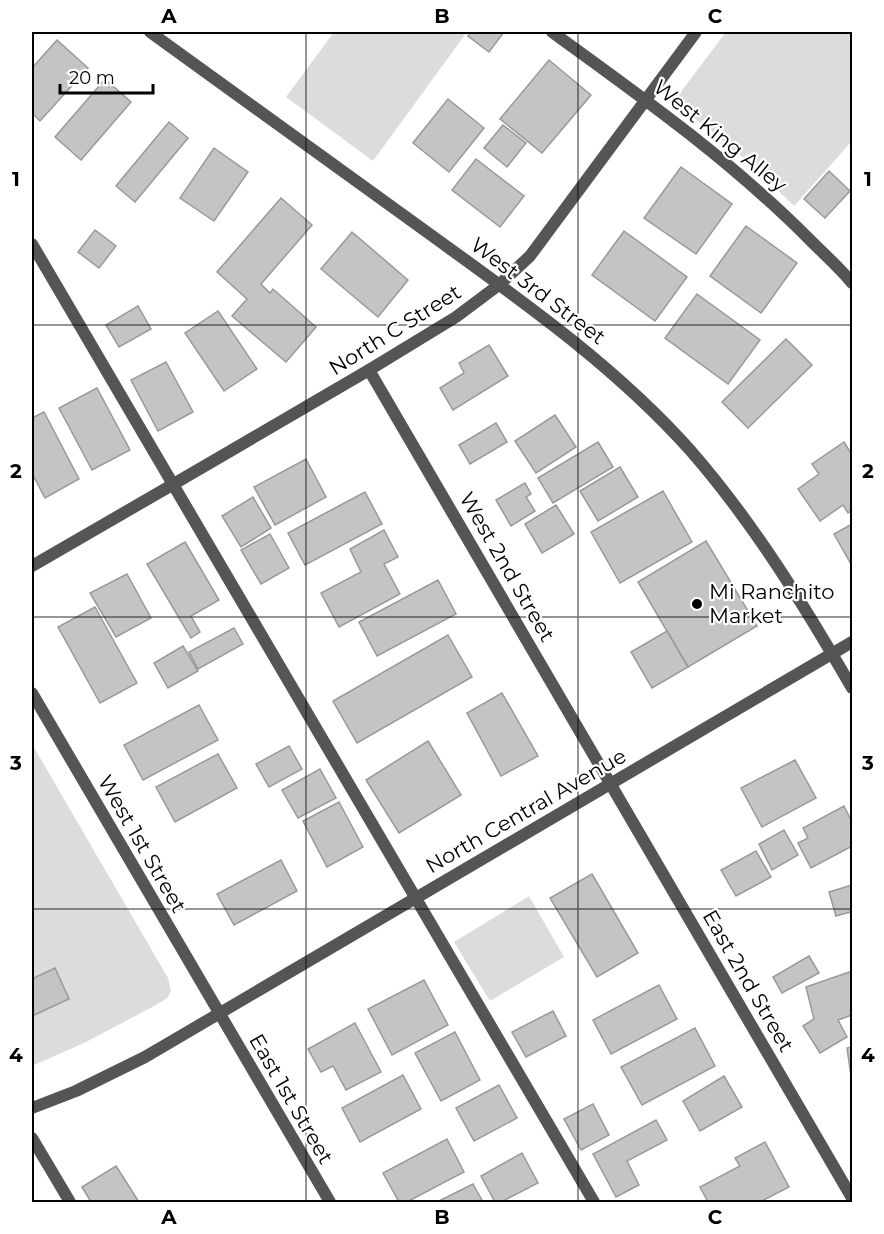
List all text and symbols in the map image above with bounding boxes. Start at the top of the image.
text: A [160,4,177,28]
text: B [434,4,450,28]
text: C [708,4,723,28]
scale bar [60,57,153,95]
text: 20 m [69,67,115,89]
street label: West King Alley [649,74,792,197]
text: 1 [12,167,20,191]
text: 1 [864,167,872,191]
street label: West 3rd Street [466,232,611,349]
street label: North C Street [324,279,465,380]
text: 2 [10,459,22,483]
text: 2 [862,459,874,483]
street label: West 2nd Street [454,488,560,646]
place label: Mi Ranchito Market [709,579,835,628]
marker: Mi Ranchito Market [690,597,704,611]
street label: North Central Avenue [421,743,630,878]
text: 3 [9,751,22,775]
text: 3 [861,751,874,775]
street label: West 1st Street [93,771,192,917]
street label: East 2nd Street [698,905,799,1056]
street label: East 1st Street [244,1029,339,1168]
text: 4 [9,1043,23,1067]
text: 4 [861,1043,875,1067]
text: A [160,1205,177,1229]
text: B [434,1205,450,1229]
text: C [708,1205,723,1229]

